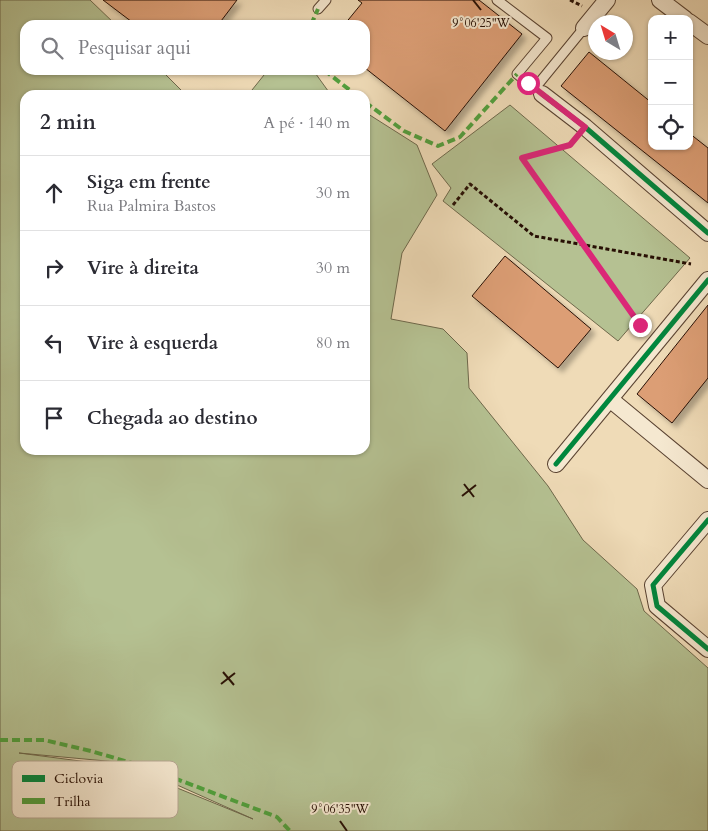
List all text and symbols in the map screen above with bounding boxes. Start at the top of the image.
text: 9°06'25"W [452,15,511,31]
north arrow [588,15,633,60]
map controls [648,15,693,150]
button: + [648,15,693,60]
search box [20,20,370,75]
icon: search [38,34,66,62]
text: Pesquisar aqui [78,35,191,61]
button: − [648,60,693,105]
route start [517,72,540,95]
button: locate [648,105,693,150]
text: 2 min [40,108,96,137]
text: A pé · 140 m [263,112,350,134]
text: Siga em frente [87,169,211,195]
icon: ahead [40,179,68,207]
text: 30 m [316,182,350,204]
text: Rua Palmira Bastos [87,195,216,217]
icon: right [40,254,68,282]
text: Vire à direita [87,255,199,281]
text: 30 m [316,257,350,279]
route end [629,314,652,337]
icon: left [40,329,68,357]
text: Vire à esquerda [87,330,218,356]
text: 80 m [316,332,350,354]
icon: arrive [40,404,68,432]
text: Chegada ao destino [87,405,258,431]
legend [12,761,178,818]
text: Ciclovia [54,769,103,788]
text: Trilha [54,792,91,811]
text: 9°06'35"W [311,801,370,817]

